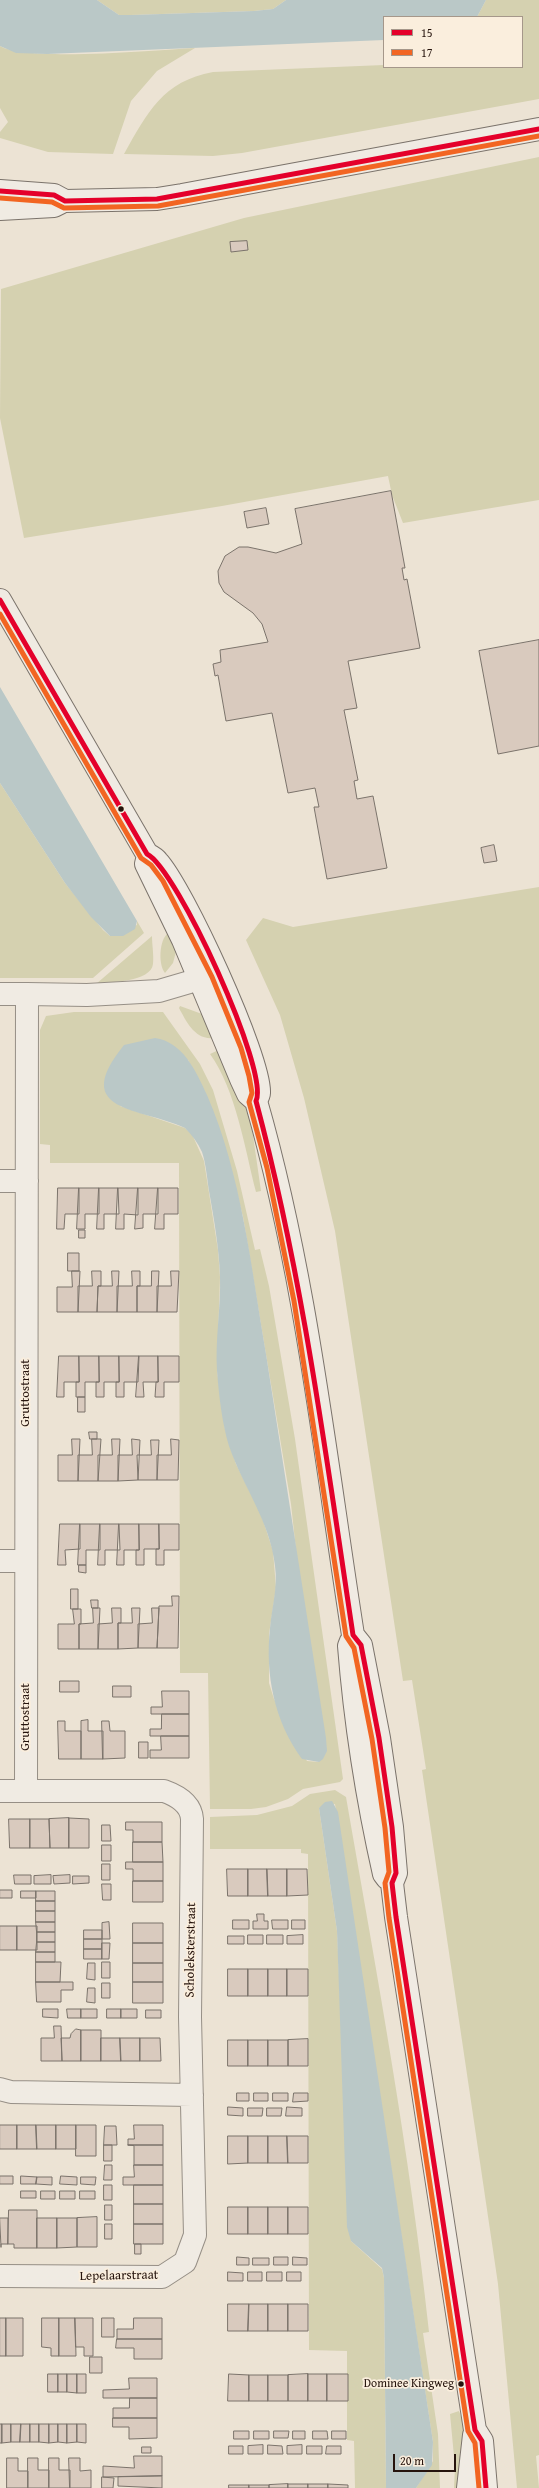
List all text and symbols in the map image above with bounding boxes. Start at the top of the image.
legend [383,16,523,68]
text: 15 [421,24,433,41]
text: 17 [421,44,433,61]
unlabelled marker [116,804,126,814]
street label: Gruttostraat [18,1359,34,1427]
street label: Gruttostraat [18,1683,34,1751]
street label: Scholeksterstraat [182,1902,200,1998]
street label: Lepelaarstraat [80,2268,158,2284]
place label: Dominee Kingweg [364,2377,454,2391]
marker: Dominee Kingweg [456,2379,466,2389]
scale bar [395,2446,458,2472]
text: 20 m [400,2452,424,2469]

